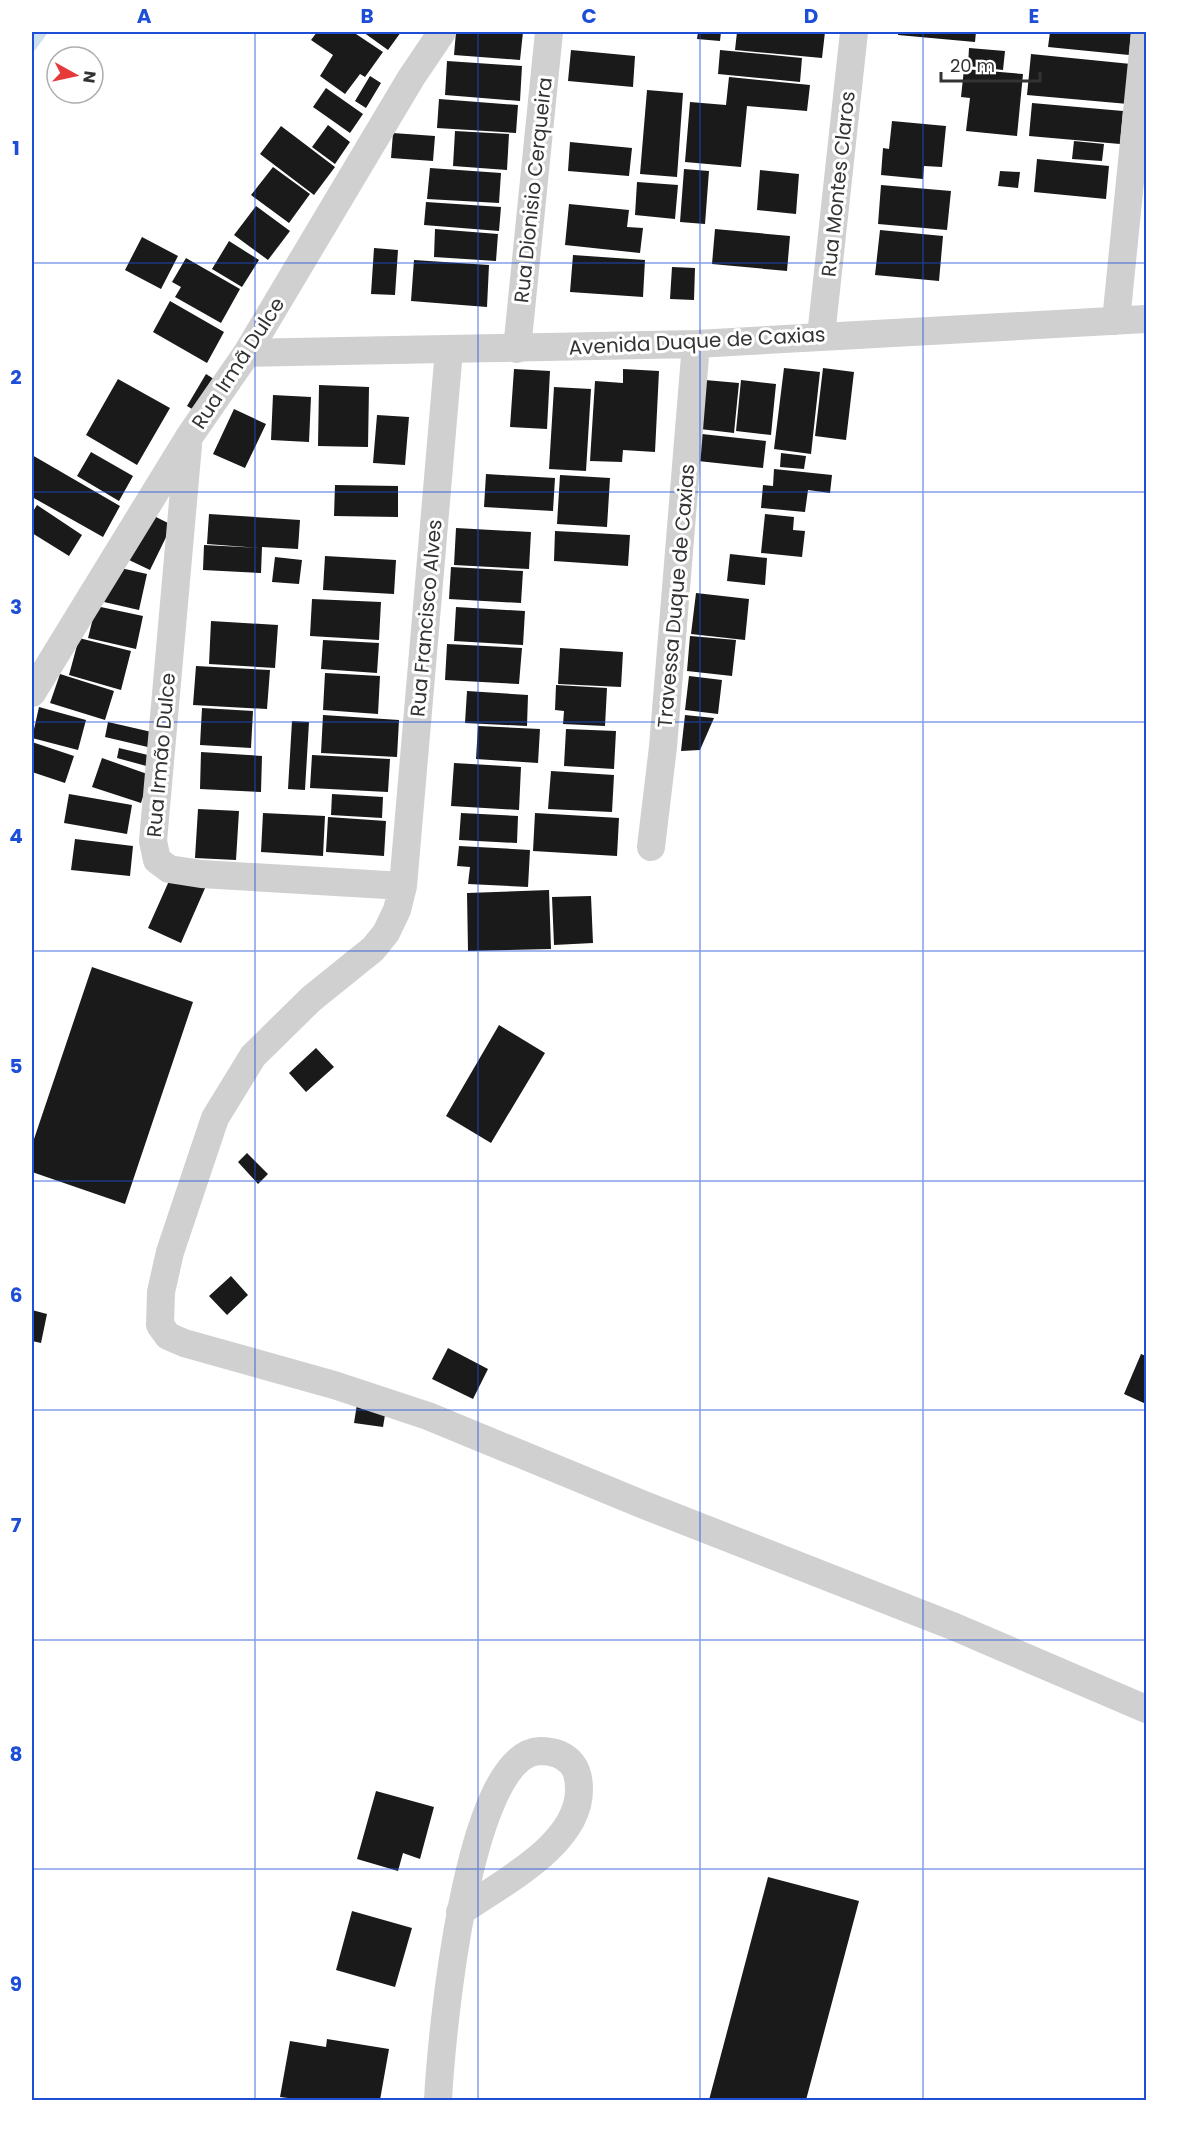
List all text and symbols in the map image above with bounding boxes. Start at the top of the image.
text: A [137,2,152,30]
text: B [360,2,374,30]
text: C [581,2,597,30]
text: D [804,2,818,30]
text: E [1029,2,1039,30]
north arrow [45,45,105,105]
scale bar [941,45,1040,83]
text: 20 m [950,53,995,78]
text: N [77,69,102,85]
street label: Rua Dionisio Cerqueira [507,76,559,304]
street label: Rua Montes Claros [814,90,862,278]
text: 1 [12,134,20,162]
street label: Rua Irmã Dulce [185,292,291,434]
street label: Avenida Duque de Caxias [568,320,826,362]
text: 2 [10,363,22,391]
street label: Travessa Duque de Caxias [651,463,701,729]
street label: Rua Francisco Alves [403,518,449,718]
text: 3 [10,593,22,621]
street label: Rua Irmão Dulce [140,672,182,838]
text: 4 [9,822,23,850]
text: 5 [10,1052,23,1080]
text: 6 [10,1281,22,1309]
text: 7 [11,1511,22,1539]
text: 8 [10,1740,22,1768]
text: 9 [10,1970,22,1998]

